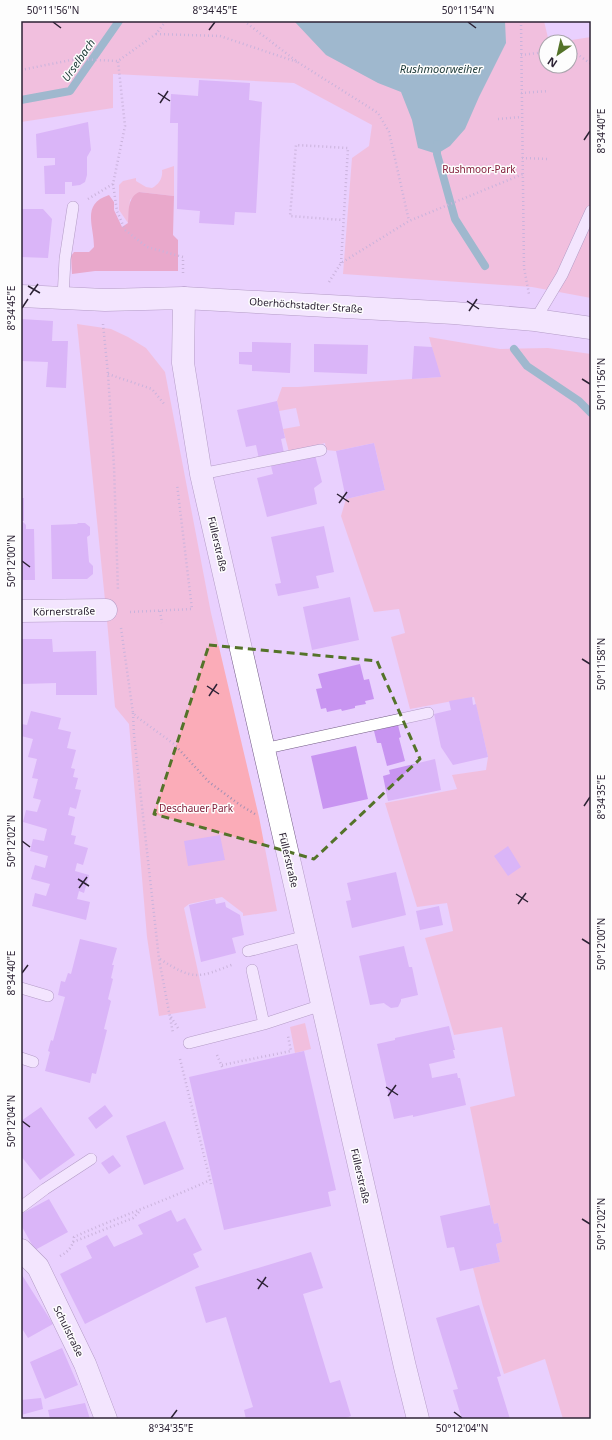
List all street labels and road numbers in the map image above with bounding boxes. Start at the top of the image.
street label: Oberhöchstadter Straße [249,294,364,316]
street label: Füllerstraße [205,515,231,573]
street label: Körnerstraße [33,603,96,619]
street label: Füllerstraße [276,831,302,889]
street label: Füllerstraße [348,1147,374,1205]
street label: Schulstraße [51,1303,88,1359]

